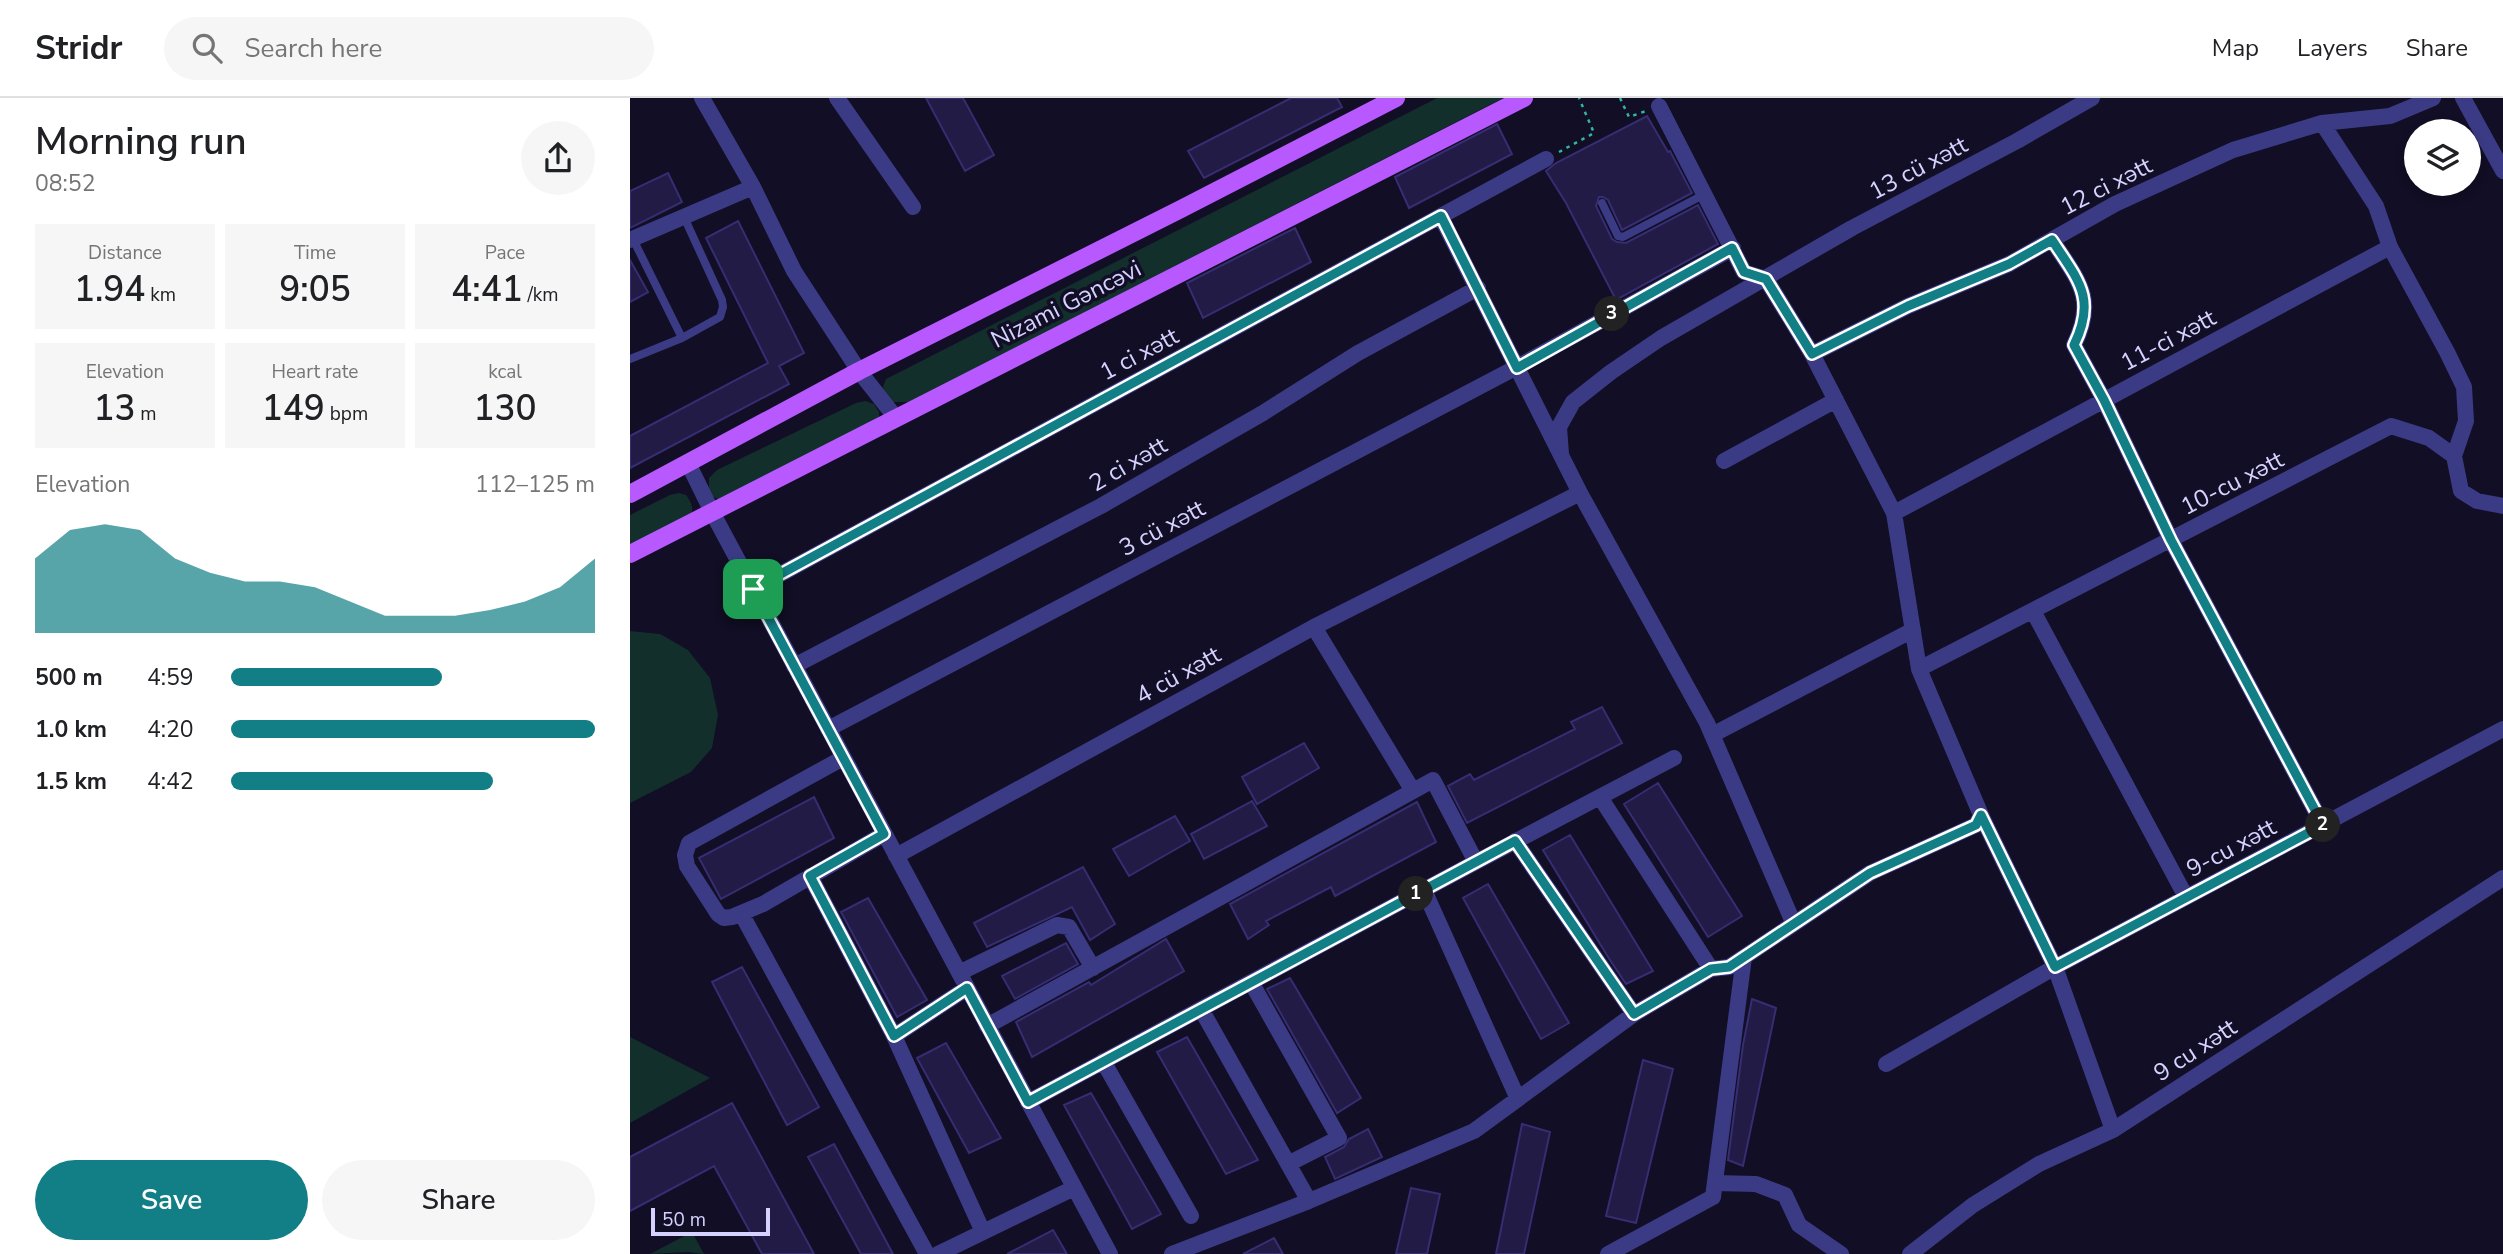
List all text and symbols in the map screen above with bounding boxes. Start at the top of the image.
search box [164,17,654,80]
text: Stridr [35,26,122,71]
icon: search [188,29,226,67]
text: Search here [244,31,382,66]
text: Map [2212,32,2259,64]
text: Layers [2297,32,2368,64]
text: Share [2406,32,2468,64]
text: Morning run [35,116,247,167]
map controls [2404,119,2481,196]
button: layers [2404,119,2481,196]
button: share [521,121,595,195]
street label: 13 cü xətt [1863,128,1973,207]
street label: 12 ci xətt [2055,149,2158,223]
text: 08:52 [35,168,95,199]
text: Distance [88,240,162,266]
text: Time [294,240,336,266]
text: Pace [485,240,525,266]
street label: Nizami Gəncəvi [985,252,1147,356]
text: 1.94 [74,266,145,313]
text: 9:05 [279,266,351,313]
text: 4:41 [451,266,523,313]
text: km [145,282,176,308]
text: /km [523,282,559,308]
pin: 3 [1594,296,1630,332]
text: 3 [1606,300,1617,326]
street label: 11-ci xətt [2115,301,2222,378]
street label: 1 ci xətt [1094,320,1185,388]
text: Elevation [86,359,164,385]
text: Heart rate [272,359,358,385]
text: kcal [488,359,522,385]
text: 13 [93,385,135,432]
text: 149 [262,385,325,432]
text: 130 [473,385,537,432]
text: m [135,401,157,427]
text: bpm [325,401,368,427]
street label: 2 ci xətt [1083,429,1173,499]
street label: 10-cu xətt [2175,443,2289,523]
text: Elevation [35,469,130,500]
text: 112–125 m [475,469,595,500]
street label: 3 cü xətt [1114,492,1211,564]
pin [723,559,783,619]
icon: arrive [734,570,772,608]
street label: 4 cü xətt [1130,638,1227,711]
text: 500 m [35,662,103,693]
text: 4:59 [147,662,194,693]
text: 1.0 km [35,714,107,745]
text: 4:20 [147,714,194,745]
text: 1.5 km [35,766,107,797]
text: 4:42 [147,766,194,797]
pin: 2 [2306,808,2340,842]
street label: 9-cu xətt [2181,811,2282,885]
text: 2 [2317,811,2328,837]
pin: 1 [1398,876,1434,912]
text: 1 [1410,880,1421,906]
street label: 9 cu xətt [2147,1011,2243,1089]
button: Save [35,1160,308,1240]
button: Share [322,1160,595,1240]
scale bar [651,1205,770,1237]
text: 50 m [662,1207,706,1233]

